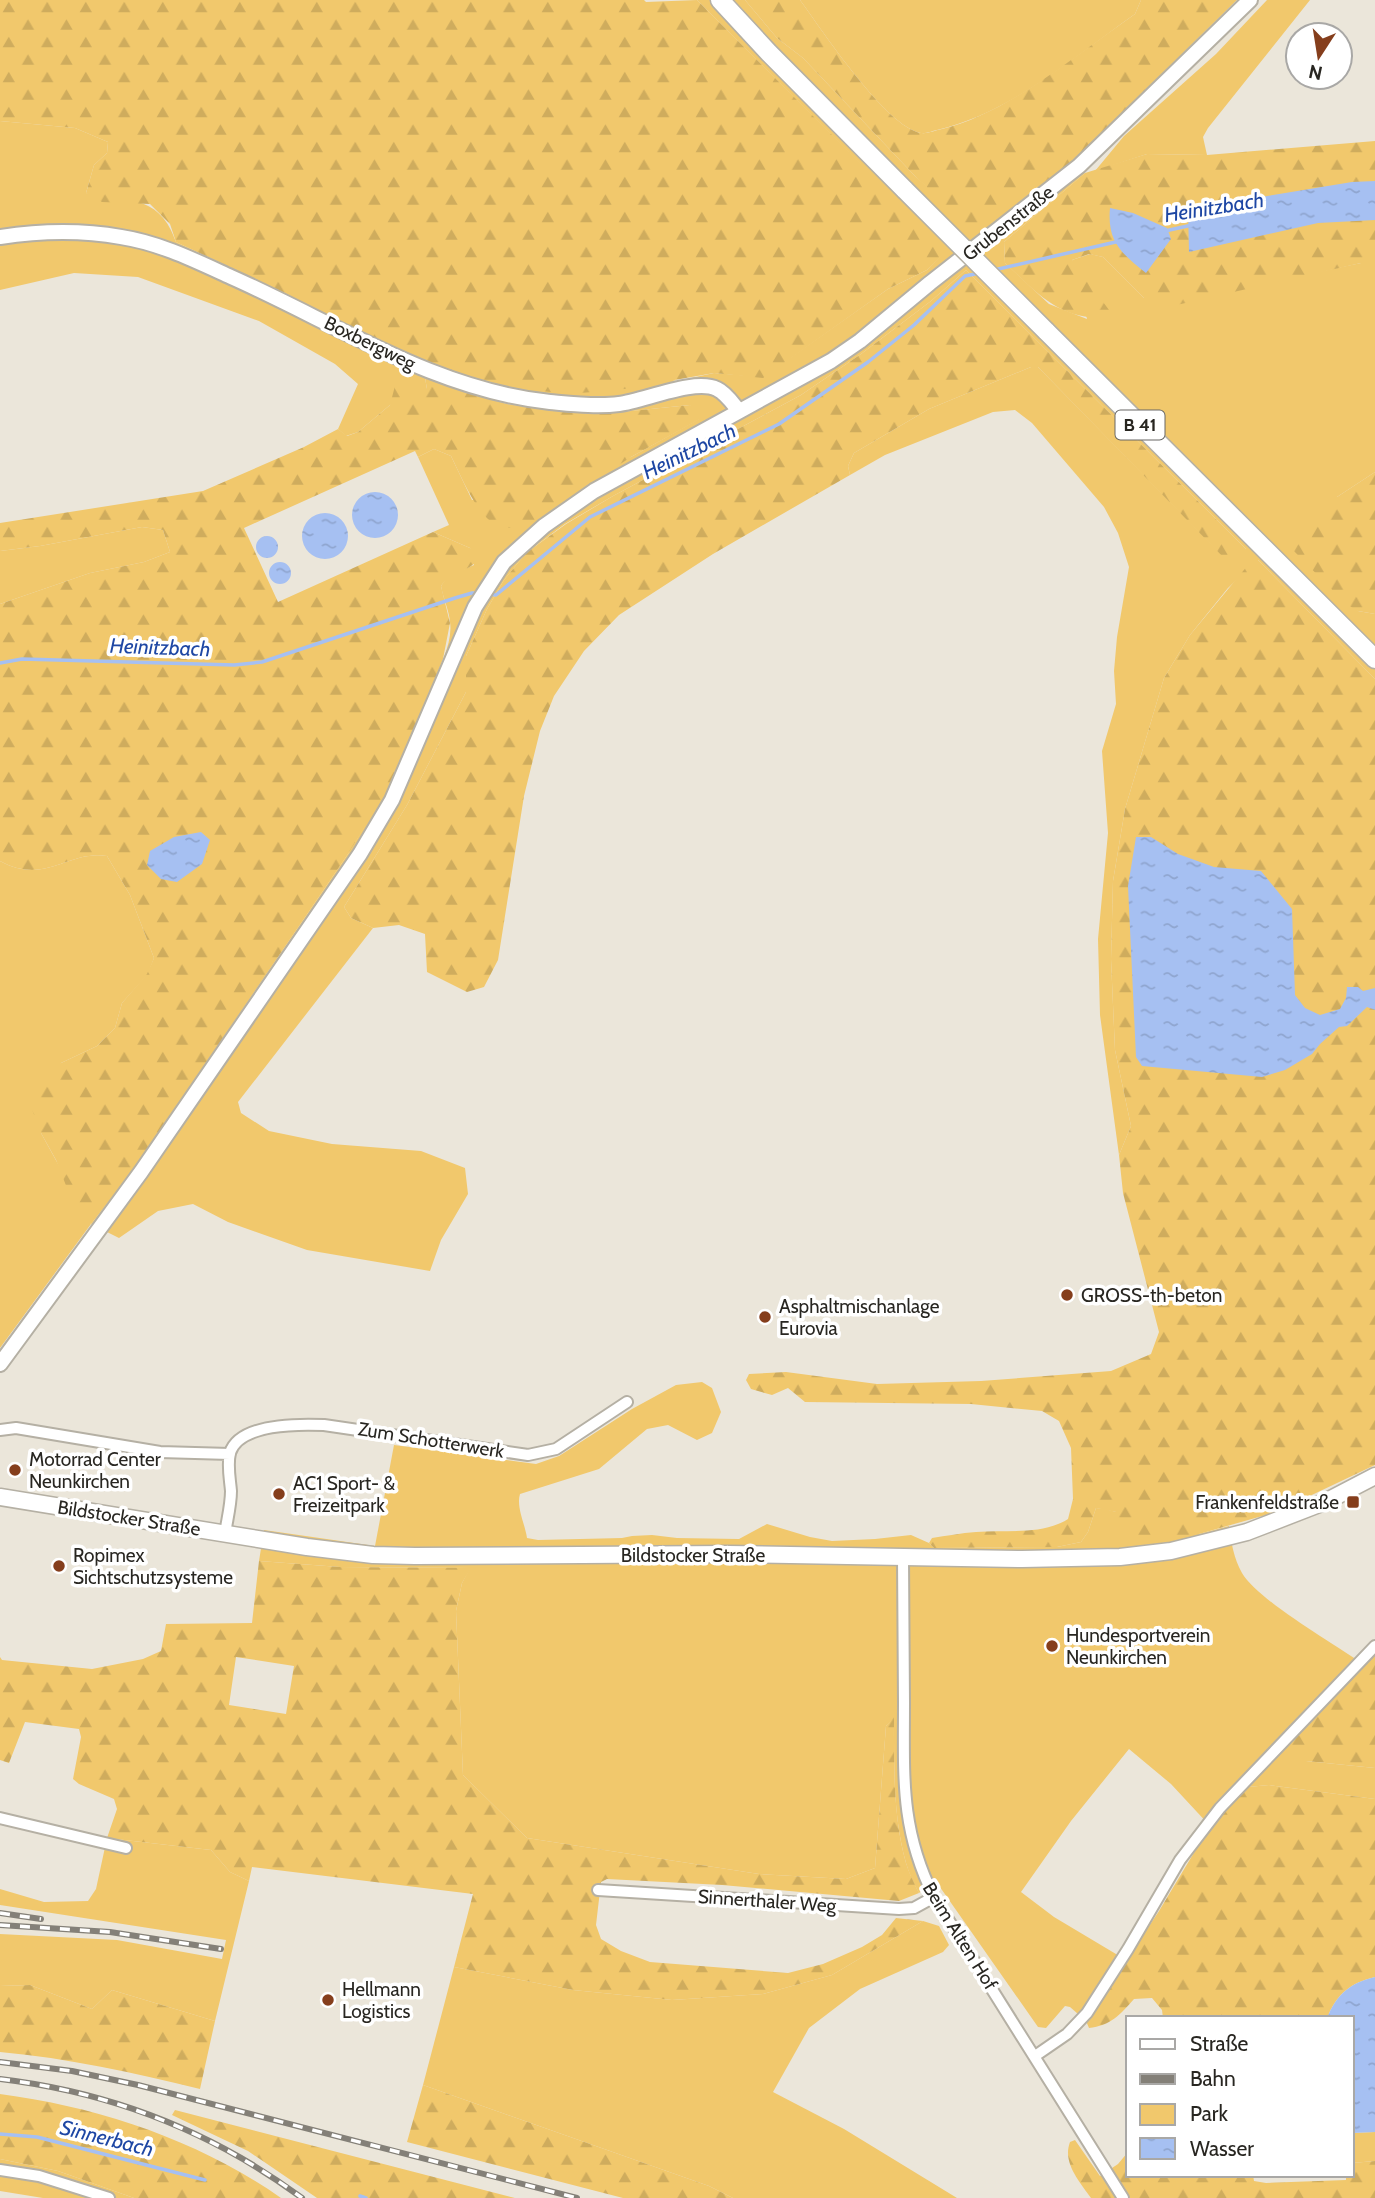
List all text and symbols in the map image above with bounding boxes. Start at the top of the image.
north arrow [1284,21,1354,91]
text: N [1307,59,1325,85]
street label: Grubenstraße [958,180,1058,266]
water label: Heinitzbach [1162,187,1266,227]
street label: Boxbergweg [320,311,420,375]
road number: B 41 [1116,410,1164,440]
water label: Heinitzbach [638,418,740,484]
water label: Heinitzbach [109,633,211,661]
place label: GROSS-th-beton [1081,1284,1222,1307]
marker: GROSS-th-beton [1059,1287,1075,1303]
place label: Asphaltmischanlage Eurovia [779,1295,940,1340]
marker: Asphaltmischanlage Eurovia [757,1309,773,1325]
street label: Zum Schotterwerk [356,1417,506,1463]
place label: Motorrad Center Neunkirchen [29,1448,161,1493]
marker: Motorrad Center Neunkirchen [7,1462,23,1478]
place label: AC1 Sport- & Freizeitpark [293,1472,395,1517]
marker: AC1 Sport- & Freizeitpark [271,1486,287,1502]
place label: Frankenfeldstraße [1195,1491,1339,1514]
marker: Frankenfeldstraße [1345,1494,1361,1510]
street label: Bildstocker Straße [56,1495,202,1541]
place label: Ropimex Sichtschutzsysteme [73,1544,233,1589]
street label: Bildstocker Straße [621,1544,765,1567]
marker: Ropimex Sichtschutzsysteme [51,1558,67,1574]
place label: Hundesportverein Neunkirchen [1066,1624,1210,1669]
marker: Hundesportverein Neunkirchen [1044,1638,1060,1654]
street label: Beim Alten Hof [918,1878,1003,1995]
street label: Sinnerthaler Weg [697,1885,837,1917]
place label: Hellmann Logistics [342,1978,421,2023]
marker: Hellmann Logistics [320,1992,336,2008]
legend [1126,2016,1354,2177]
text: Straße [1190,2031,1249,2056]
text: Bahn [1190,2066,1236,2091]
text: Park [1190,2101,1228,2126]
water label: Sinnerbach [58,2114,156,2162]
text: Wasser [1190,2136,1254,2161]

